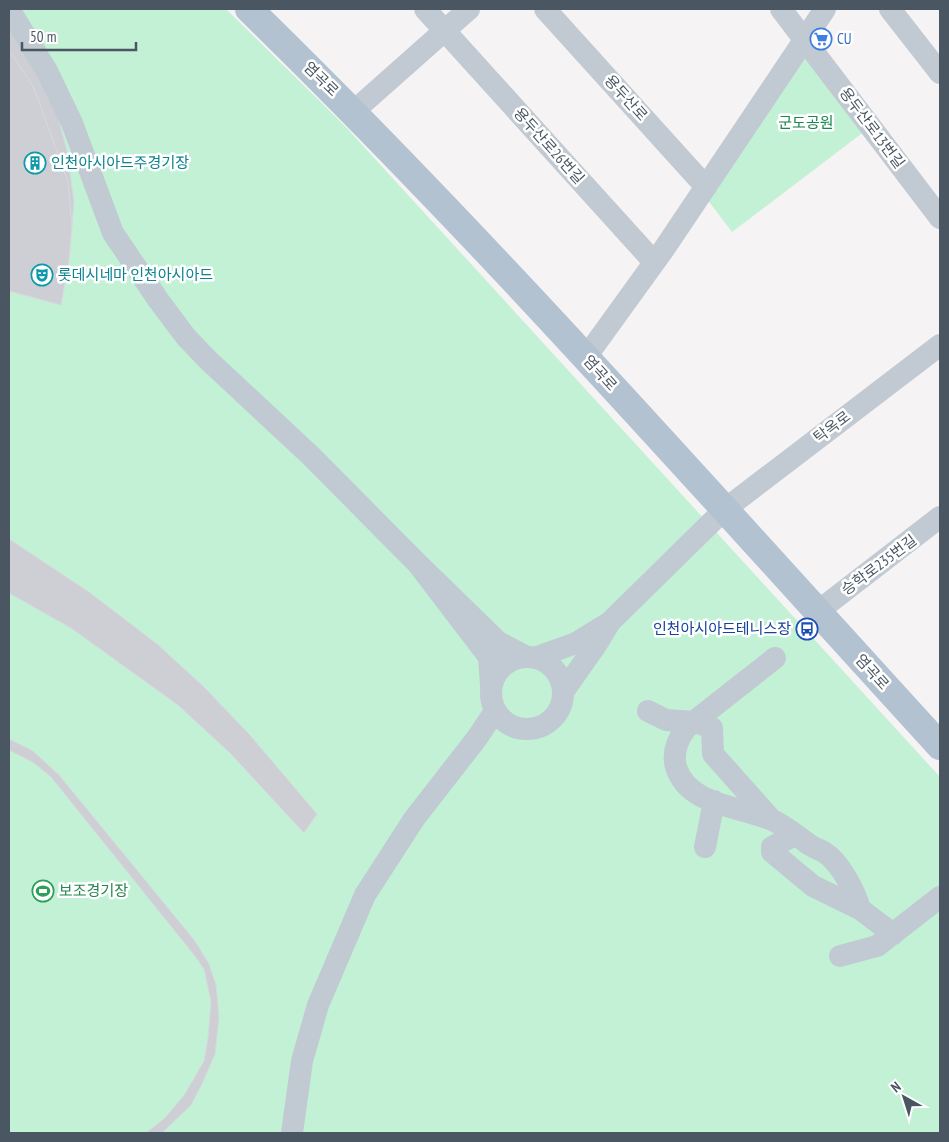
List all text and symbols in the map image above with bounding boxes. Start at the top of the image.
scale bar [22,20,136,52]
text: 50 m [30,27,56,46]
supermarket icon: CU [809,27,833,51]
place label: CU [837,29,852,48]
street label: 염곡로 [300,57,343,100]
street label: 용두산로 [601,71,652,125]
street label: 용두산로13번길 [836,84,909,172]
street label: 용두산로26번길 [510,104,589,188]
park label: 군도공원 [778,113,834,132]
building icon: 인천아시아드주경기장 [23,151,47,175]
place label: 인천아시아드주경기장 [51,153,189,172]
theatre icon: 롯데시네마 인천아시아드 [30,263,54,287]
place label: 롯데시네마 인천아시아드 [58,265,213,284]
street label: 염곡로 [579,351,621,394]
street label: 탁옥로 [809,407,854,447]
street label: 승학로235번길 [837,530,920,599]
bus stop icon: 인천아시아드테니스장 [795,617,819,641]
place label: 인천아시아드테니스장 [653,619,791,638]
street label: 염곡로 [851,650,893,693]
sports icon: 보조경기장 [31,879,55,903]
place label: 보조경기장 [59,881,128,900]
north arrow [879,1072,929,1122]
text: N [887,1078,904,1096]

